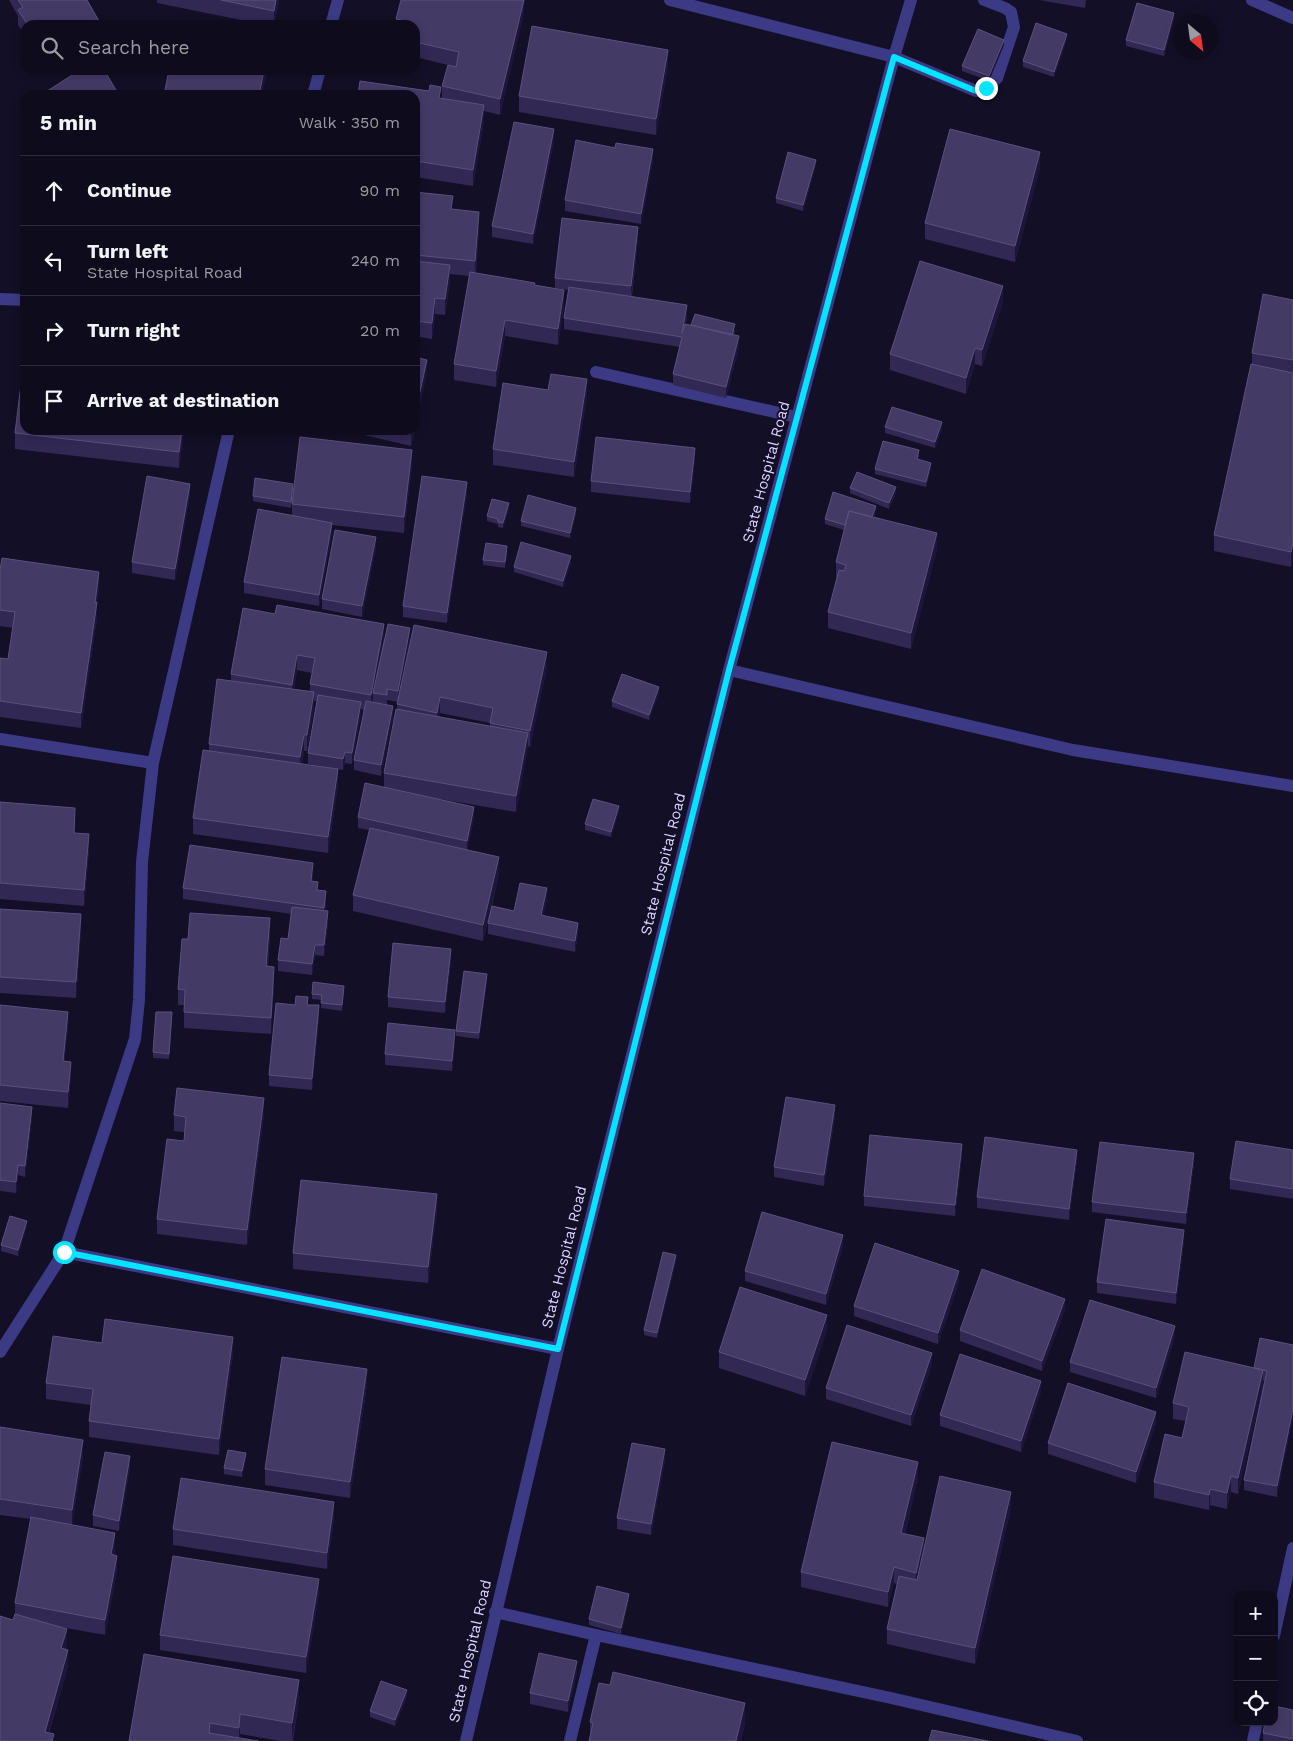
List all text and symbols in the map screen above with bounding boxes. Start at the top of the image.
north arrow [1173,15,1218,60]
search box [20,20,420,75]
icon: search [38,34,66,62]
text: Search here [78,36,189,59]
route end [975,77,998,100]
text: 5 min [40,110,97,135]
text: Walk · 350 m [299,113,400,132]
icon: ahead [40,177,68,205]
text: Continue [87,179,171,202]
text: 90 m [359,181,400,200]
text: Turn left [87,240,168,263]
icon: left [40,247,68,275]
text: 240 m [351,251,400,270]
text: State Hospital Road [87,263,243,282]
icon: right [40,317,68,345]
text: Turn right [87,319,180,342]
text: 20 m [360,321,400,340]
icon: arrive [40,387,68,415]
text: Arrive at destination [87,389,279,412]
street label: State Hospital Road [738,399,794,545]
street label: State Hospital Road [637,791,689,937]
street label: State Hospital Road [538,1184,590,1330]
route start [53,1241,76,1264]
street label: State Hospital Road [445,1578,495,1724]
map controls [1233,1591,1278,1726]
button: + [1233,1591,1278,1636]
button: − [1233,1636,1278,1681]
button: locate [1233,1681,1278,1726]

